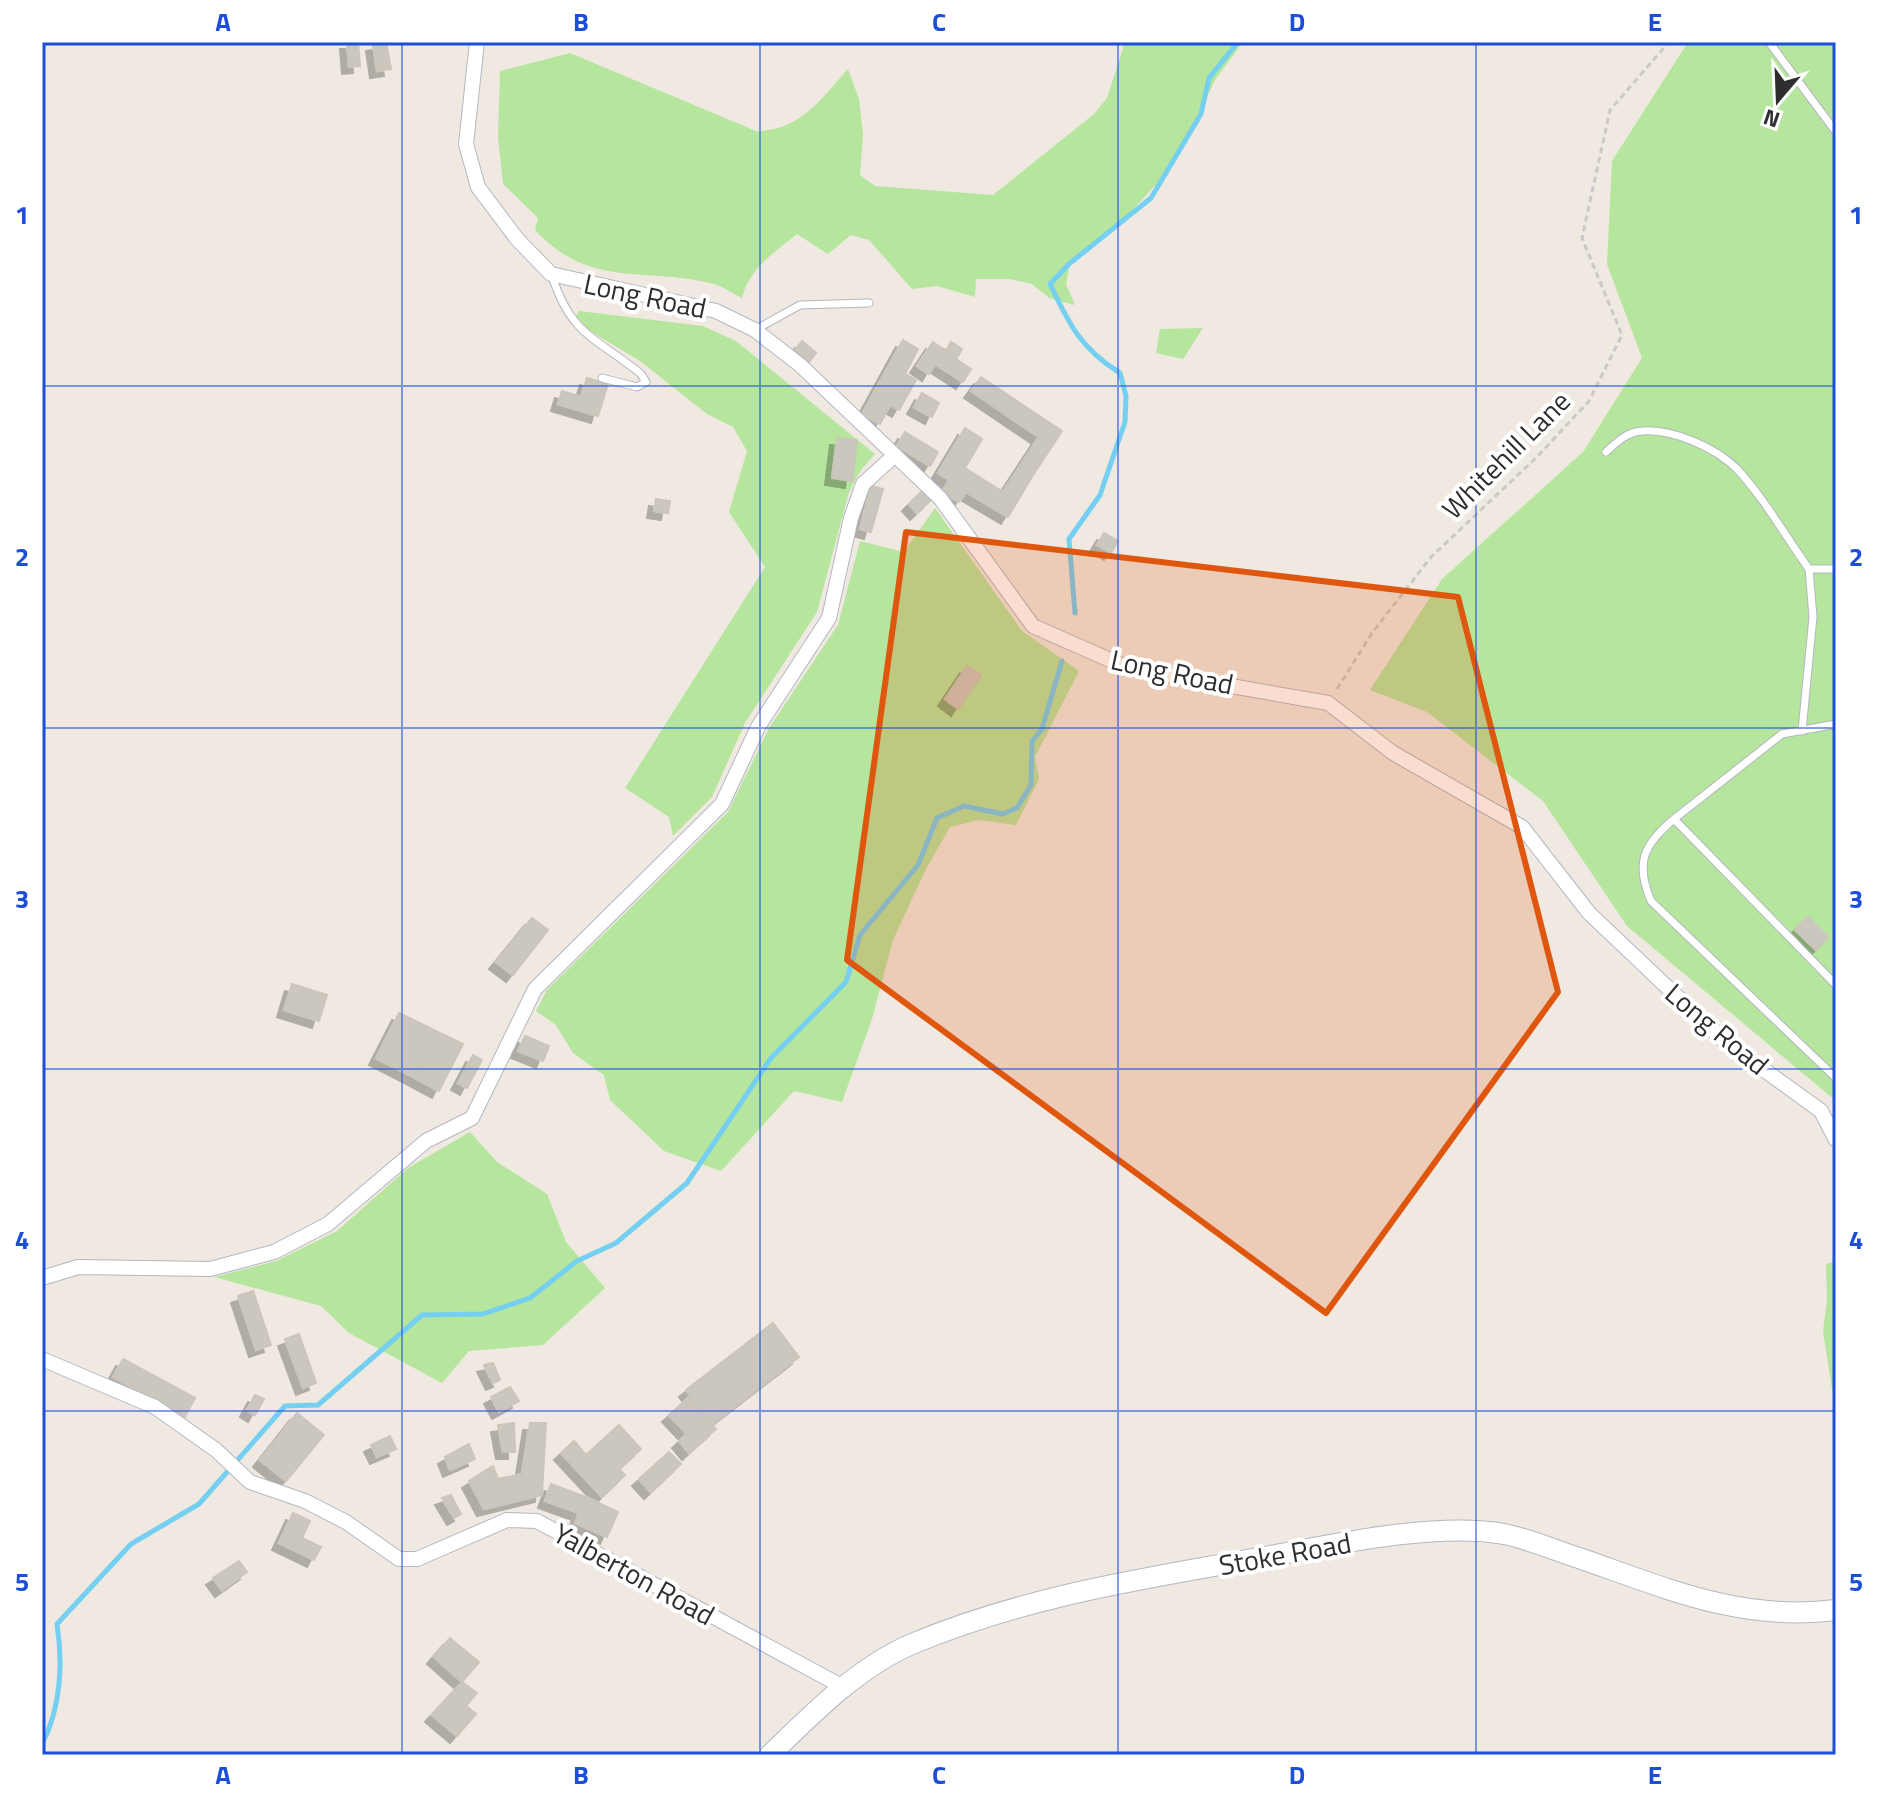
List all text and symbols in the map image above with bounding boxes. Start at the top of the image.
text: A [215,2,231,41]
text: B [573,2,589,41]
text: C [932,2,946,41]
text: D [1289,2,1305,41]
text: E [1648,2,1662,41]
north arrow [1738,60,1818,140]
text: N [1759,100,1784,137]
text: 1 [15,195,29,234]
text: 1 [1849,195,1863,234]
street label: Long Road [580,262,710,329]
street label: Whitehill Lane [1431,380,1580,529]
text: 2 [15,537,29,576]
text: 2 [1849,537,1863,576]
street label: Long Road [1107,638,1237,705]
text: 3 [15,879,29,918]
text: 3 [1849,879,1863,918]
street label: Long Road [1656,972,1779,1085]
text: 4 [15,1220,29,1259]
text: 4 [1849,1220,1863,1259]
street label: Yalberton Road [546,1511,723,1636]
street label: Stoke Road [1215,1521,1354,1586]
text: 5 [15,1562,29,1601]
text: 5 [1849,1562,1863,1601]
text: A [215,1755,231,1794]
text: B [573,1755,589,1794]
text: C [932,1755,946,1794]
text: D [1289,1755,1305,1794]
text: E [1648,1755,1662,1794]

